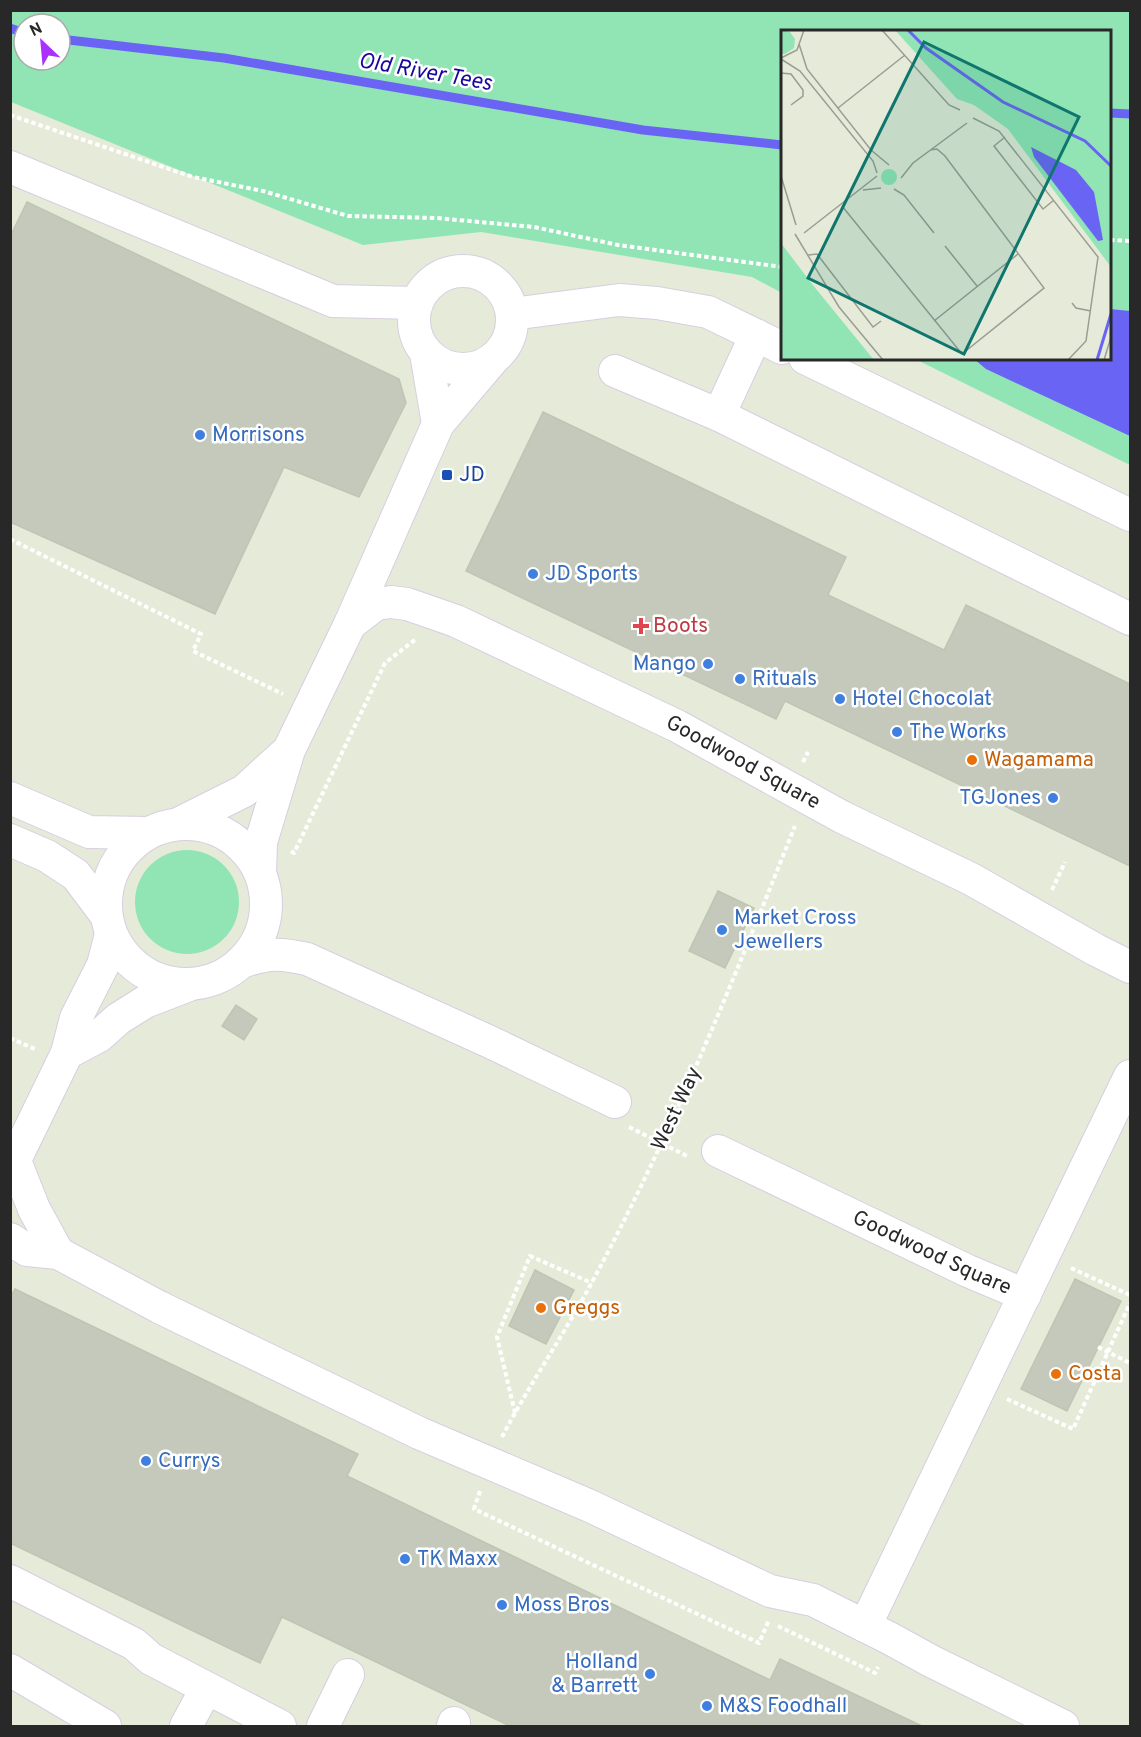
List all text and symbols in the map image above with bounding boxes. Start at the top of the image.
north arrow [12,12,72,72]
text: N [27,19,46,42]
inset map [781,30,1111,360]
water label: Old River Tees [356,48,495,98]
place label: Morrisons [212,422,305,449]
marker: Morrisons [193,428,207,442]
place label: JD [459,462,485,489]
marker: JD [440,468,454,482]
place label: JD Sports [545,561,638,588]
marker: JD Sports [526,567,540,581]
place label: Boots [653,613,708,640]
marker: Boots [634,619,648,633]
place label: Mango [633,651,696,678]
marker: Mango [701,657,715,671]
place label: Rituals [752,666,817,693]
marker: Rituals [733,672,747,686]
place label: Hotel Chocolat [852,686,992,713]
marker: Hotel Chocolat [833,692,847,706]
street label: Goodwood Square [661,709,825,816]
place label: The Works [909,719,1007,746]
marker: The Works [890,725,904,739]
place label: Wagamama [984,747,1094,774]
marker: Wagamama [965,753,979,767]
place label: TGJones [959,785,1041,812]
marker: TGJones [1046,791,1060,805]
place label: Market Cross Jewellers [734,905,857,956]
marker: Market Cross Jewellers [715,923,729,937]
street label: West Way [646,1063,708,1155]
street label: Goodwood Square [848,1204,1016,1301]
place label: Greggs [553,1295,620,1322]
marker: Greggs [534,1301,548,1315]
place label: Costa [1068,1361,1122,1388]
marker: Costa [1049,1367,1063,1381]
place label: Currys [158,1448,221,1475]
marker: Currys [139,1454,153,1468]
place label: TK Maxx [417,1546,498,1573]
marker: TK Maxx [398,1552,412,1566]
place label: Moss Bros [514,1592,610,1619]
marker: Moss Bros [495,1598,509,1612]
place label: Holland & Barrett [551,1649,638,1700]
marker: Holland & Barrett [643,1667,657,1681]
place label: M&S Foodhall [719,1693,847,1720]
marker: M&S Foodhall [700,1699,714,1713]

